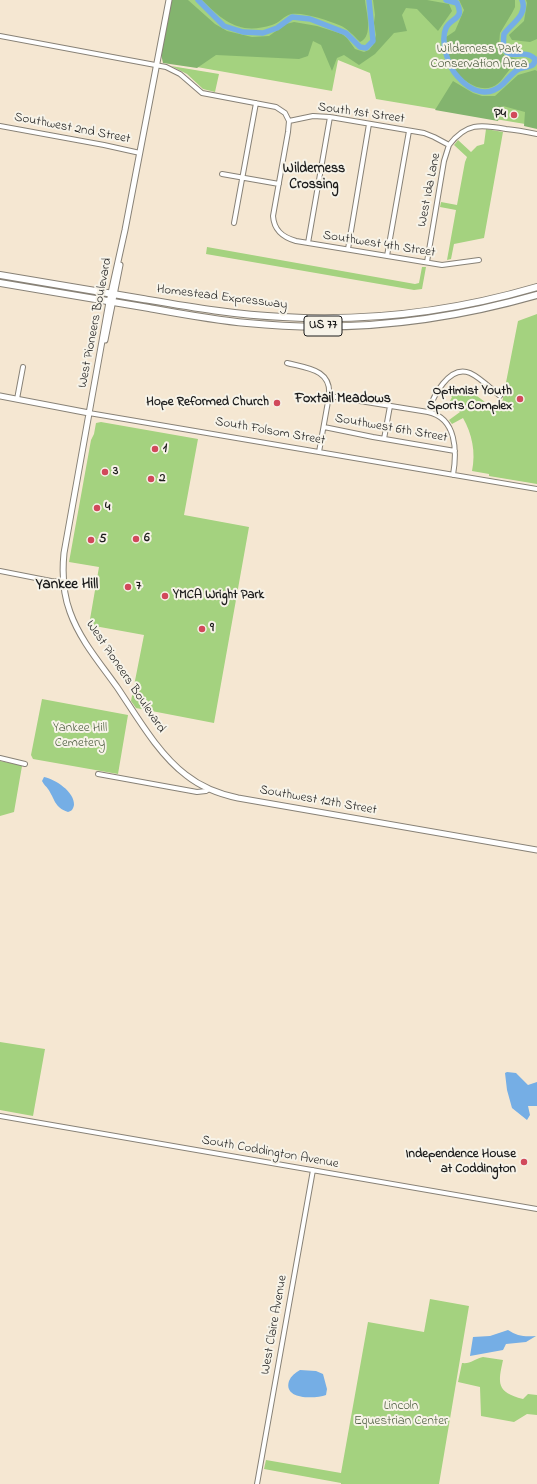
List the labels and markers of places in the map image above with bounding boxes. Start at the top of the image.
place label: P4 [494,107,506,123]
marker: P4 [509,110,519,120]
place label: Optimist Youth Sports Complex [427,384,512,415]
marker: Optimist Youth Sports Complex [515,394,525,404]
place label: Hope Reformed Church [146,395,269,411]
marker: Hope Reformed Church [272,398,282,408]
place label: 1 [163,441,167,457]
marker: 1 [150,444,160,454]
place label: 3 [113,464,118,480]
marker: 3 [100,467,110,477]
place label: 2 [159,471,165,487]
marker: 2 [146,474,156,484]
place label: 4 [105,500,110,516]
marker: 4 [92,503,102,513]
place label: 6 [144,531,150,547]
place label: 5 [99,532,106,548]
marker: 6 [131,534,141,544]
marker: 5 [86,535,96,545]
place label: 7 [136,579,141,595]
marker: 7 [123,582,133,592]
place label: YMCA Wright Park [173,588,264,604]
marker: YMCA Wright Park [160,591,170,601]
place label: 9 [210,621,214,637]
marker: 9 [197,624,207,634]
place label: Independence House at Coddington [406,1147,516,1178]
marker: Independence House at Coddington [519,1157,529,1167]

